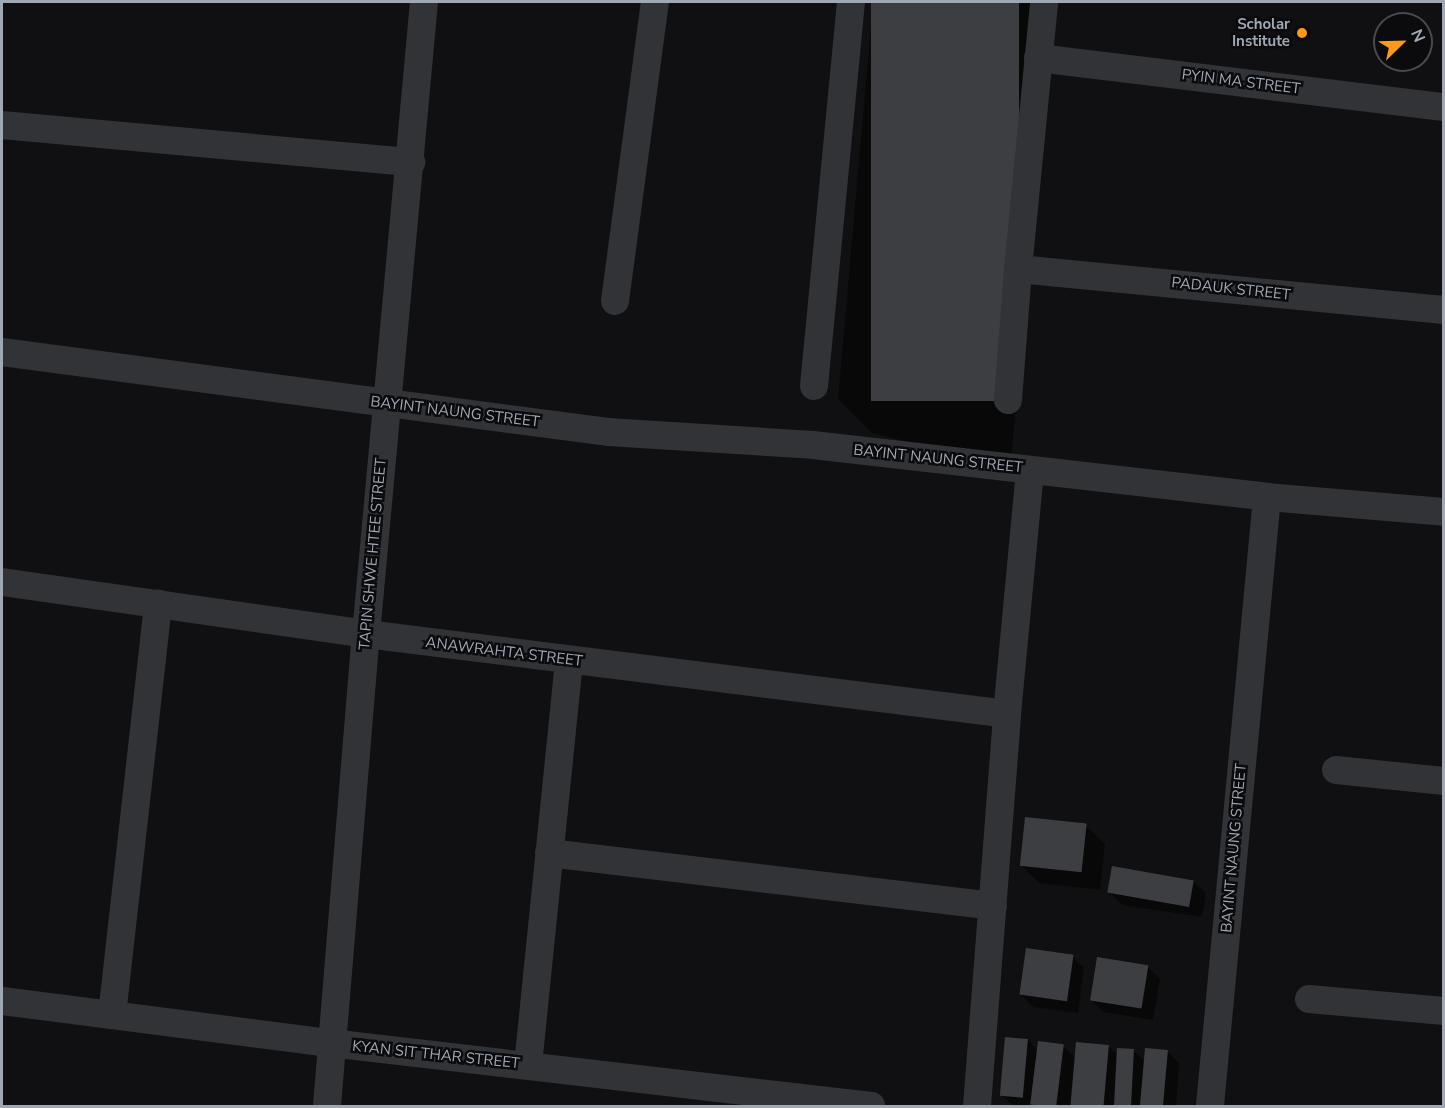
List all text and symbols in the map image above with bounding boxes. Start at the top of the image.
north arrow [1373,12,1433,72]
place label: Scholar Institute [1232,15,1290,50]
marker: Scholar Institute [1295,26,1309,40]
text: N [1405,26,1430,46]
street label: PYIN MA STREET [1181,66,1301,98]
street label: PADAUK STREET [1171,274,1291,304]
street label: BAYINT NAUNG STREET [369,393,541,431]
street label: BAYINT NAUNG STREET [852,441,1024,477]
street label: TAPIN SHWE HTEE STREET [356,457,390,651]
street label: ANAWRAHTA STREET [425,633,583,671]
street label: BAYINT NAUNG STREET [1218,762,1250,934]
street label: KYAN SIT THAR STREET [351,1037,521,1073]

